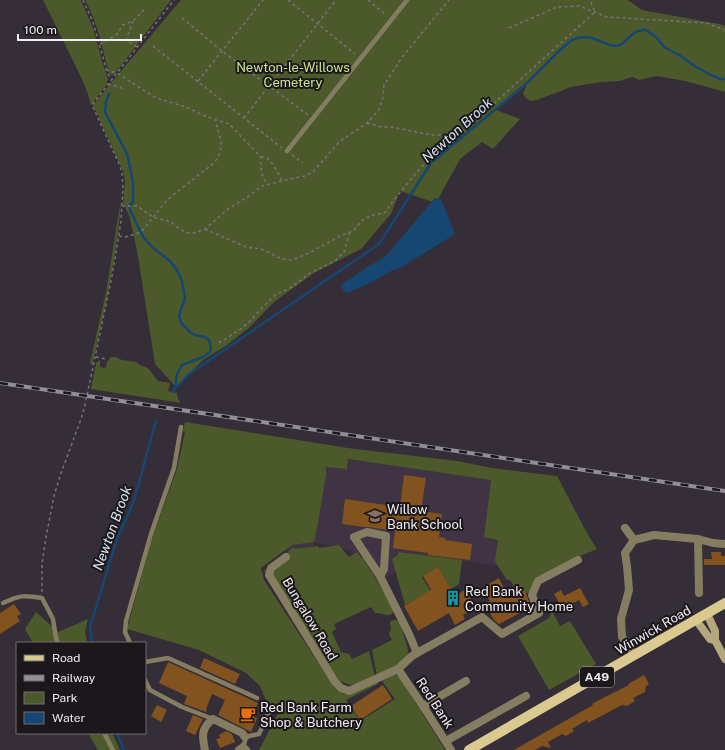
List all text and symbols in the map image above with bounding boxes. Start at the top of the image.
scale bar [18,16,141,42]
text: 100 m [24,23,57,37]
park label: Newton-le-Willows Cemetery [236,60,350,90]
water label: Newton Brook [419,94,496,166]
water label: Newton Brook [89,483,135,573]
place label: Willow Bank School [387,502,463,532]
school or university icon: Willow Bank School [366,507,384,525]
street label: Bungalow Road [279,575,341,663]
place label: Red Bank Community Home [465,584,573,614]
building icon: Red Bank Community Home [444,589,462,607]
street label: Winwick Road [613,602,693,658]
legend [16,642,146,734]
text: Road [52,651,80,665]
road number: A49 [580,667,614,687]
text: Railway [52,671,96,685]
street label: Red Bank [413,675,457,731]
text: Park [52,691,78,705]
place label: Red Bank Farm Shop & Butchery [260,700,362,730]
cafe icon: Red Bank Farm Shop & Butchery [239,705,257,723]
text: Water [52,711,86,725]

